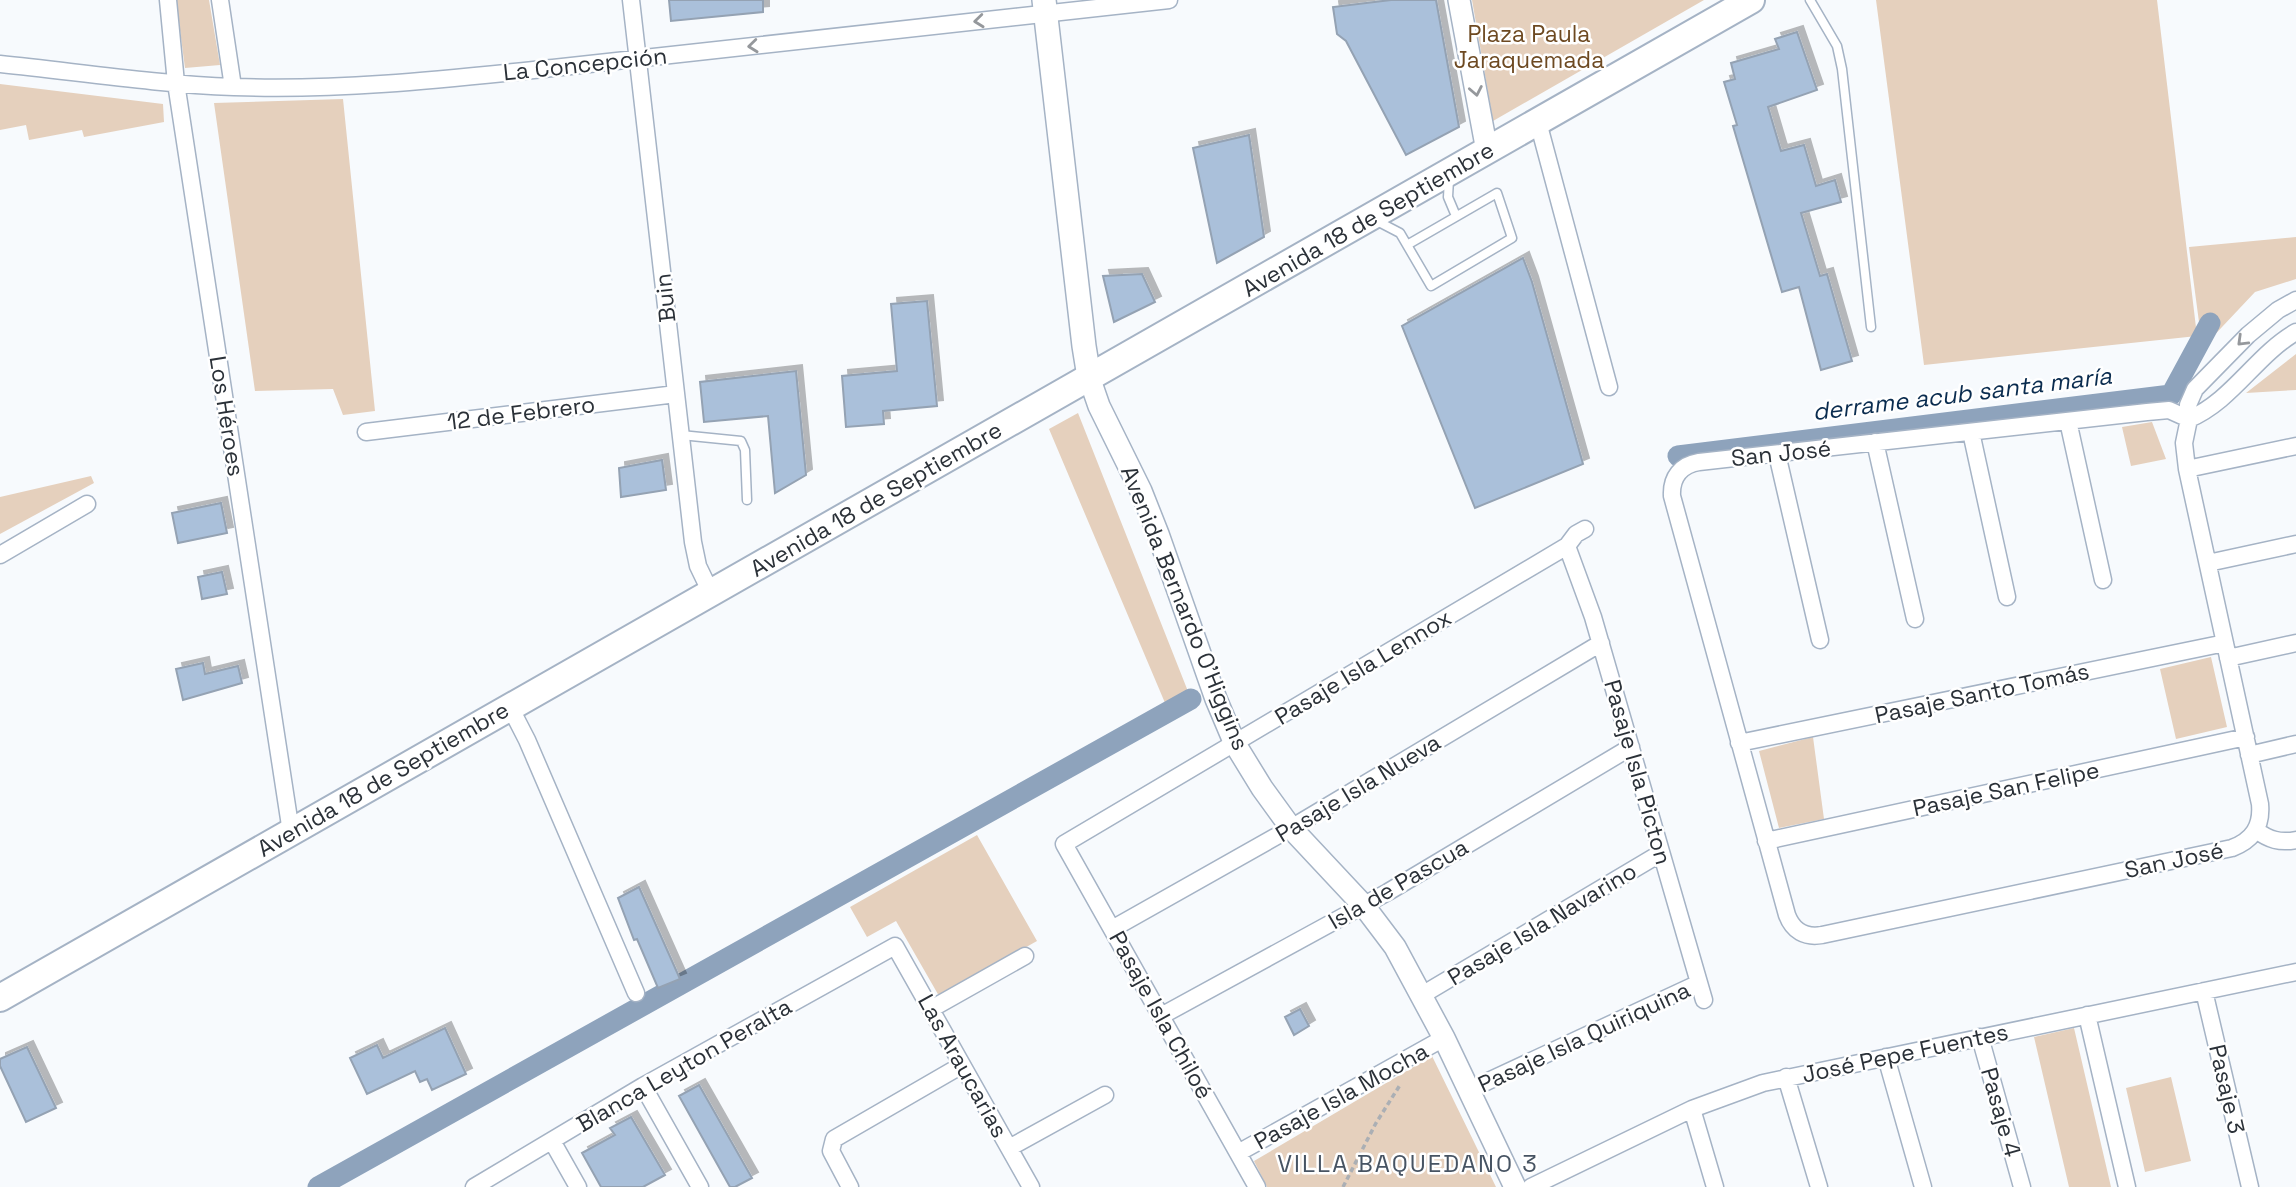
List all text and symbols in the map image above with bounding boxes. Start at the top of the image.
one-way arrow [973,13,984,28]
park label: Plaza Paula Jaraquemada [1454,19,1604,75]
one-way arrow [747,39,758,54]
street label: La Concepción [502,40,668,88]
one-way arrow [1468,85,1483,97]
street label: Avenida 18 de Septiembre [1237,135,1499,303]
street label: Buin [648,272,682,324]
one-way arrow [2237,332,2250,345]
street label: Los Héroes [203,354,251,478]
water label: derrame acub santa maría [1811,360,2113,427]
street label: 12 de Febrero [445,389,597,437]
street label: Avenida 18 de Septiembre [745,415,1007,583]
street label: San José [1730,433,1832,473]
street label: Avenida Bernardo O'Higgins [1114,461,1256,755]
street label: Pasaje Isla Lennox [1269,602,1457,732]
street label: Pasaje Santo Tomás [1872,656,2092,730]
street label: Pasaje Isla Picton [1597,676,1679,868]
street label: Avenida 18 de Septiembre [252,695,514,863]
street label: Pasaje Isla Nueva [1270,727,1446,849]
street label: Pasaje San Felipe [1910,755,2102,823]
street label: Isla de Pascua [1323,832,1473,936]
street label: San José [2122,835,2226,885]
street label: Pasaje Isla Navarino [1442,856,1642,992]
street label: Pasaje Isla Chiloé [1102,926,1220,1104]
street label: Pasaje Isla Quiriquina [1473,975,1695,1099]
street label: Las Araucarias [911,989,1015,1143]
street label: Blanca Leyton Peralta [571,991,797,1139]
street label: José Pepe Fuentes [1799,1016,2011,1090]
street label: Pasaje Isla Mocha [1249,1036,1433,1156]
street label: Pasaje 3 [2202,1041,2252,1137]
street label: Pasaje 4 [1974,1064,2028,1160]
district label: VILLA BAQUEDANO 3 [1277,1148,1539,1179]

